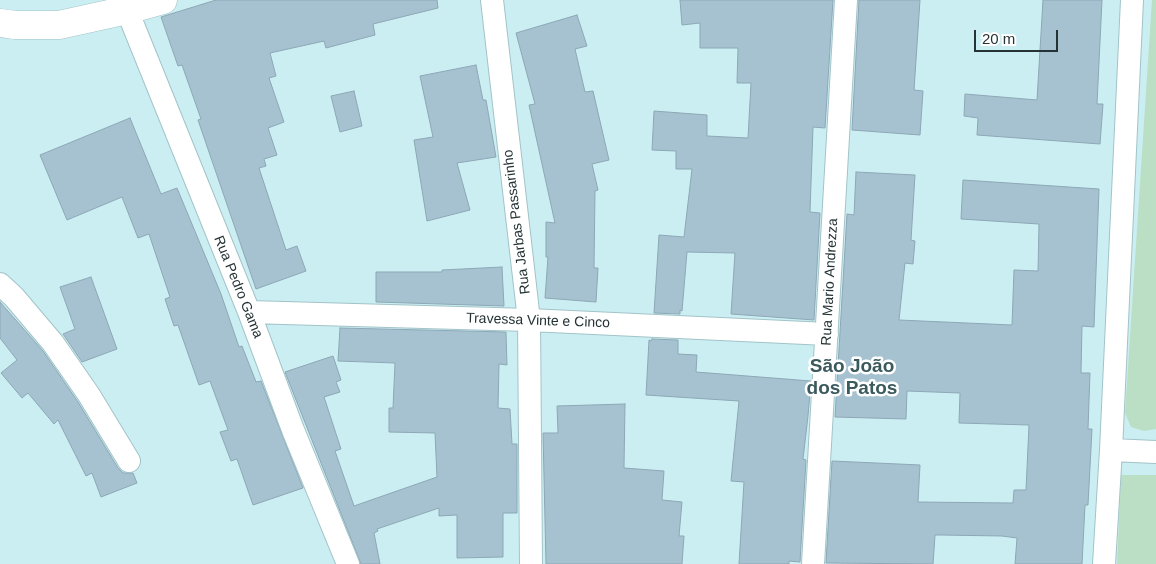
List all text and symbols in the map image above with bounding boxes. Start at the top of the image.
scale bar [976,20,1060,52]
text: 20 m [982,30,1015,47]
street label: Rua Jarbas Passarinho [500,149,534,295]
street label: Rua Mario Andrezza [818,218,842,346]
street label: Rua Pedro Gama [210,233,266,341]
street label: Travessa Vinte e Cinco [466,310,610,332]
district label: São João dos Patos [807,356,897,400]

